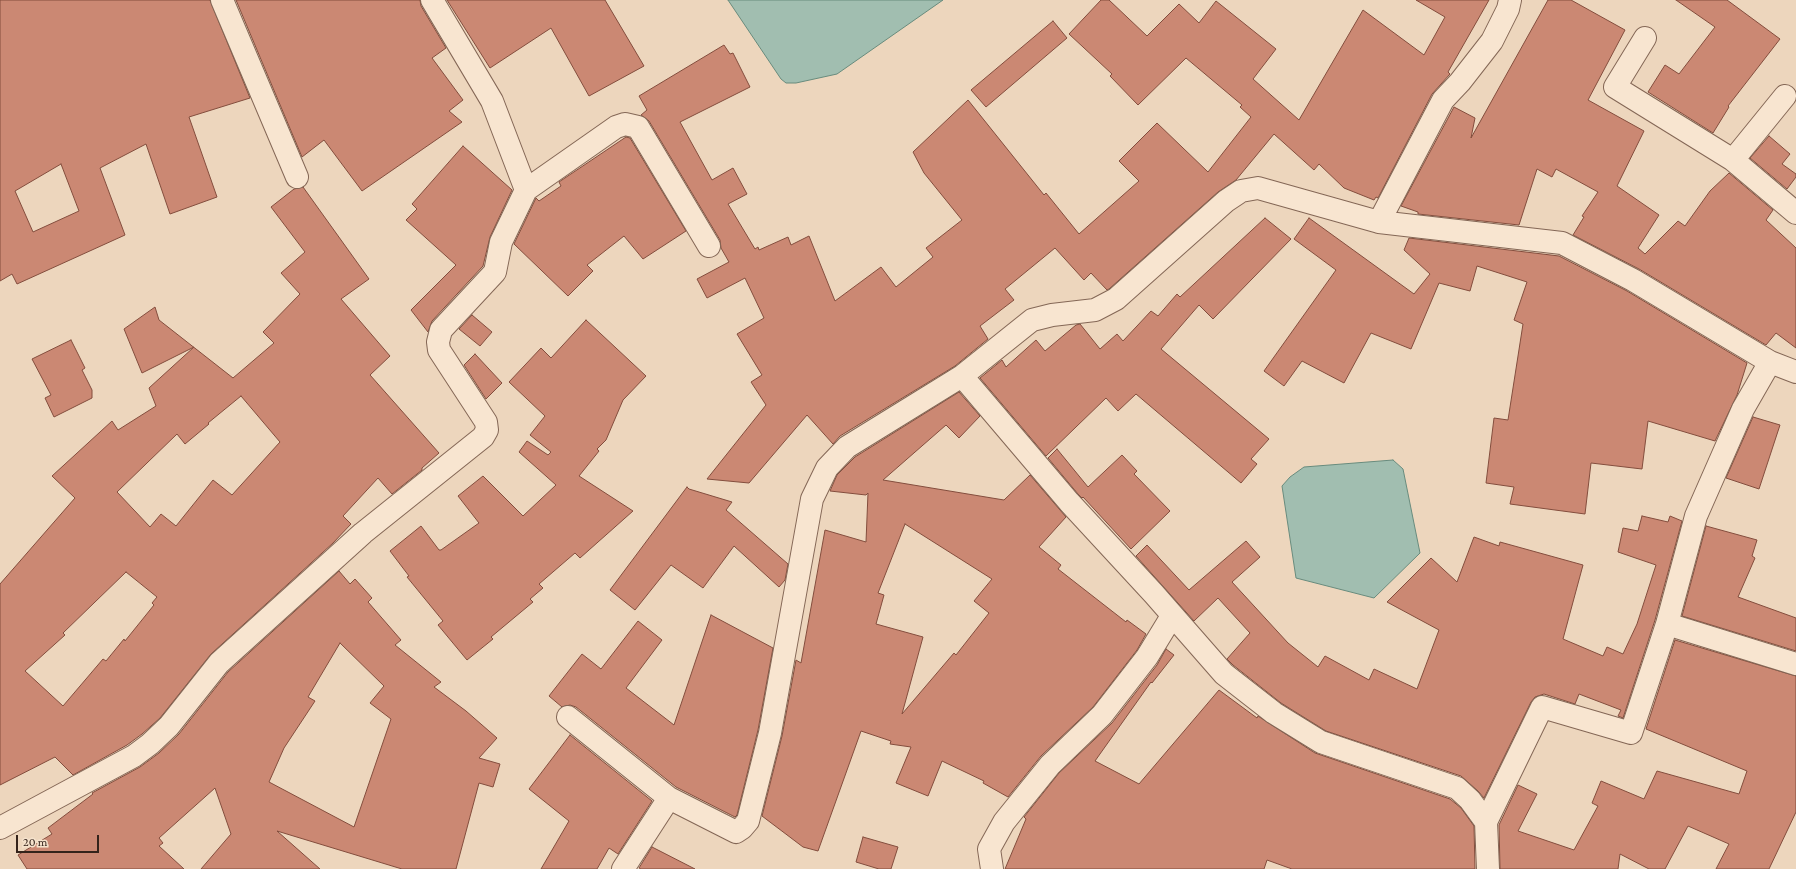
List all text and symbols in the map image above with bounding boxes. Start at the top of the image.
scale bar [18,827,101,853]
text: 20 m [23,835,47,849]

